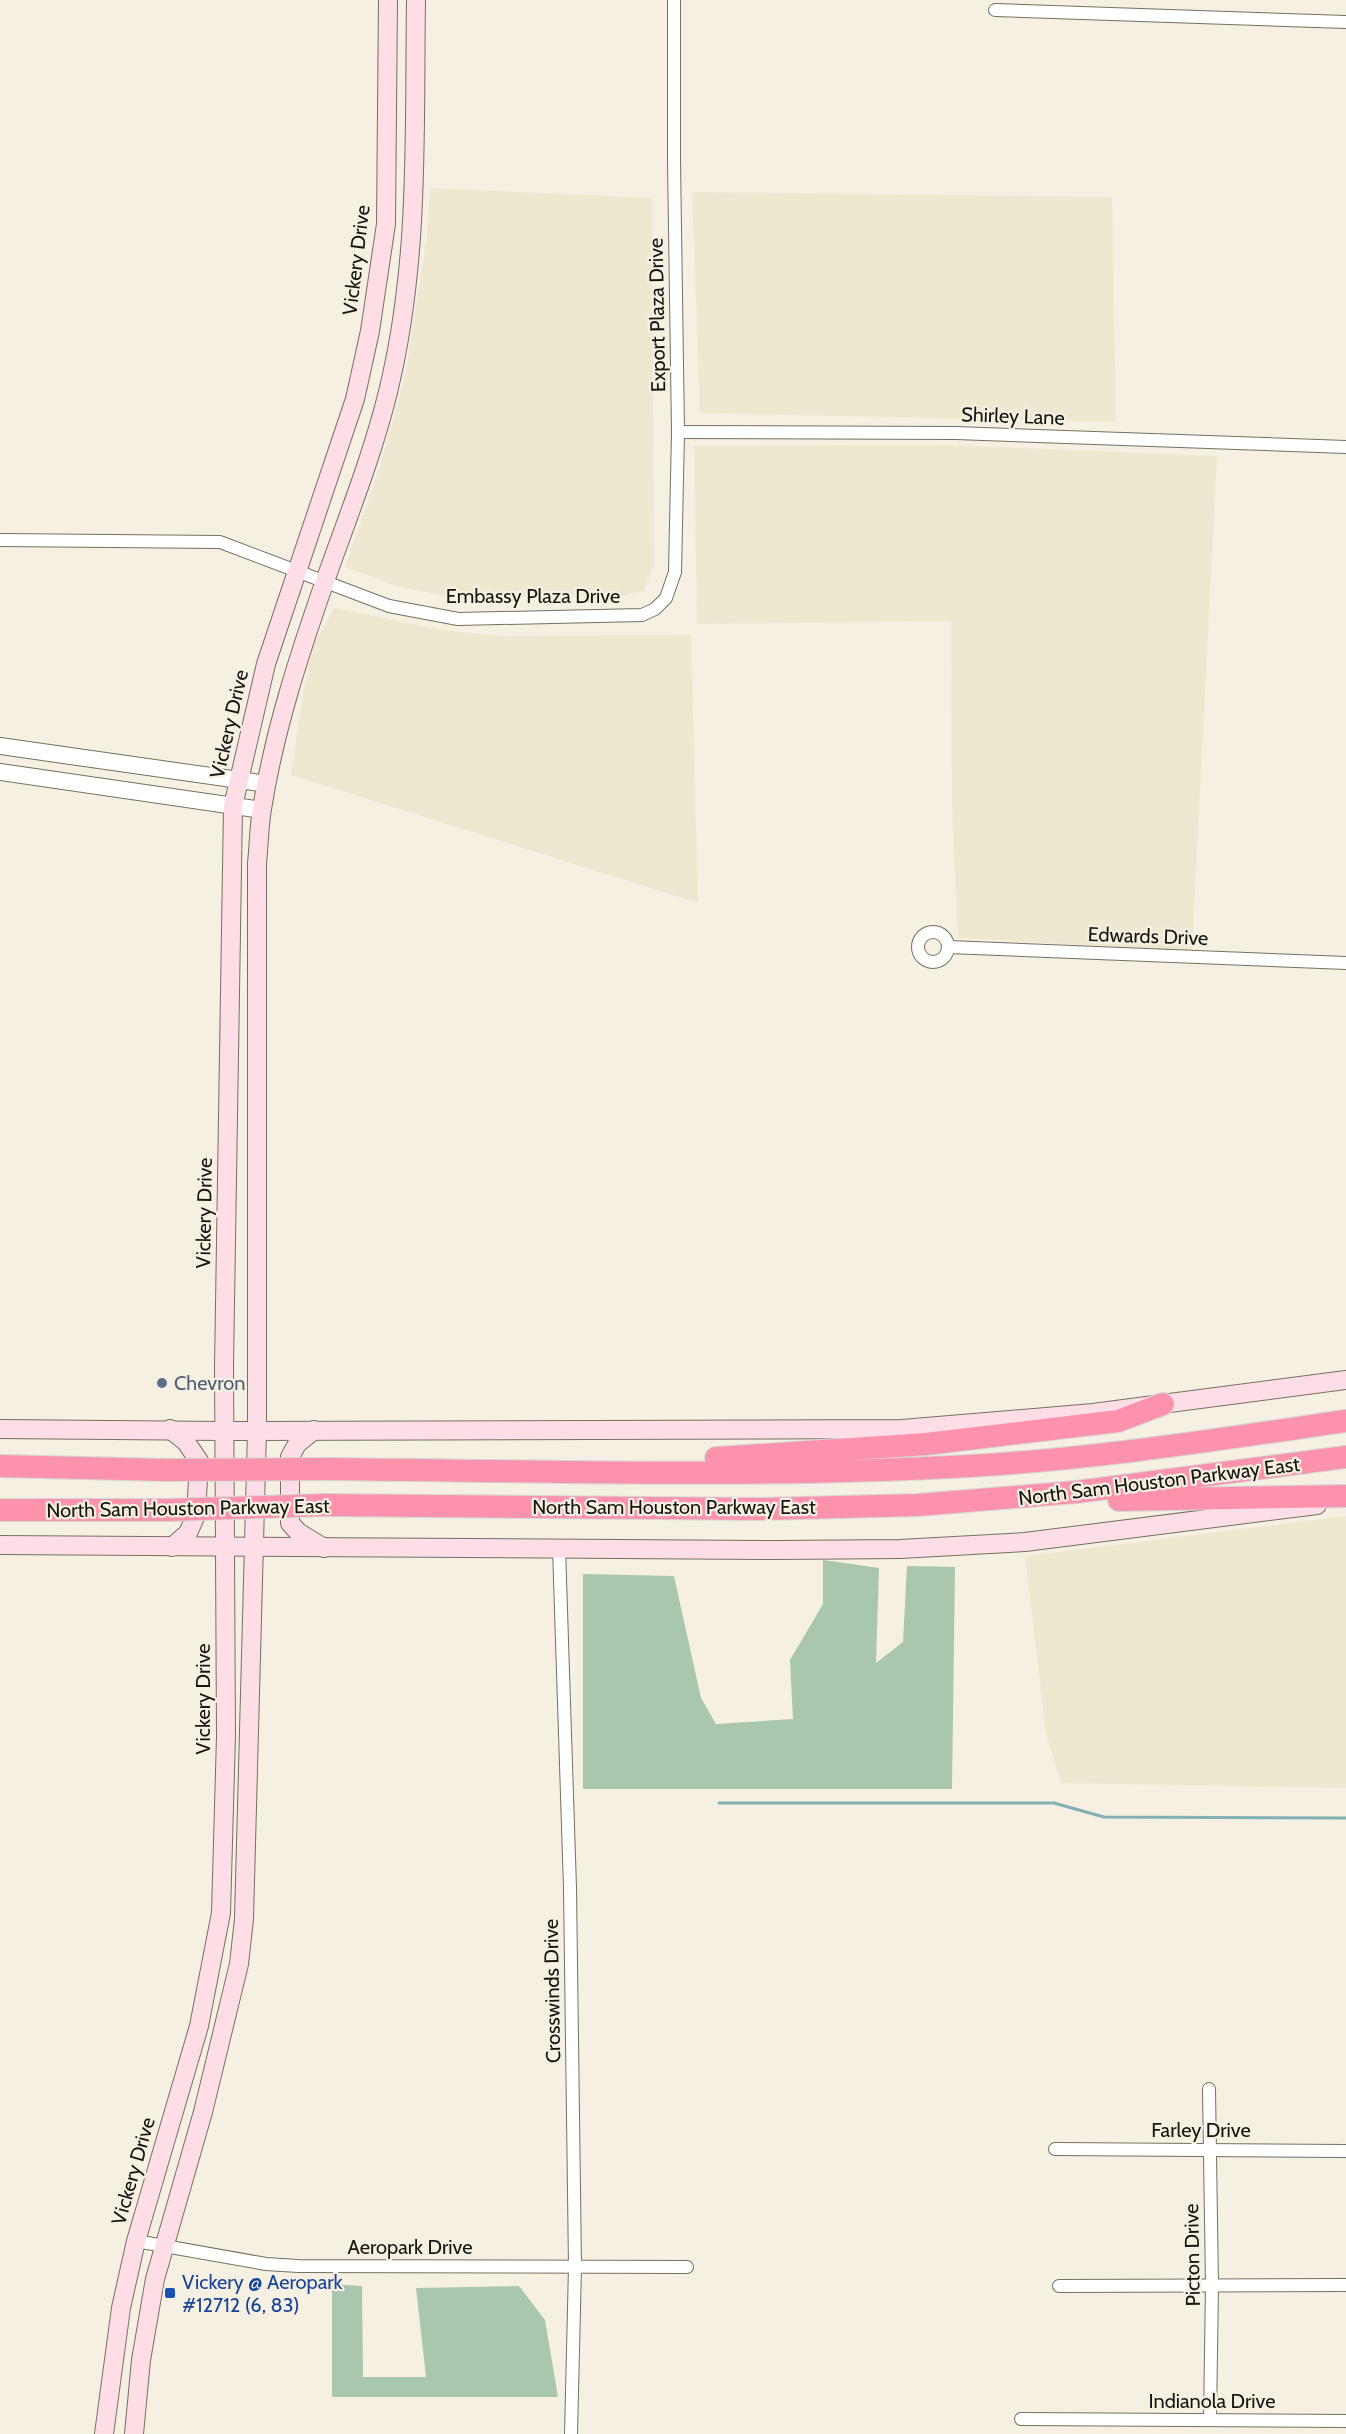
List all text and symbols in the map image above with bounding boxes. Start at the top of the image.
street label: Vickery Drive [337,203,375,317]
street label: Export Plaza Drive [644,238,670,392]
street label: Shirley Lane [961,402,1065,430]
street label: Embassy Plaza Drive [446,584,620,608]
street label: Vickery Drive [205,667,253,781]
street label: Edwards Drive [1087,922,1209,950]
street label: Vickery Drive [191,1157,217,1269]
place label: Chevron [174,1371,245,1395]
marker: Chevron [155,1376,169,1390]
street label: North Sam Houston Parkway East [1017,1452,1301,1510]
street label: North Sam Houston Parkway East [46,1494,330,1522]
street label: North Sam Houston Parkway East [532,1495,816,1519]
street label: Vickery Drive [191,1644,215,1754]
street label: Crosswinds Drive [539,1919,565,2063]
street label: Vickery Drive [106,2114,160,2228]
street label: Farley Drive [1151,2118,1251,2142]
street label: Picton Drive [1179,2203,1205,2307]
street label: Aeropark Drive [348,2235,472,2259]
place label: Vickery @ Aeropark #12712 (6, 83) [182,2270,343,2317]
marker: Vickery @ Aeropark #12712 (6, 83) [163,2286,177,2300]
street label: Indianola Drive [1149,2389,1275,2413]

